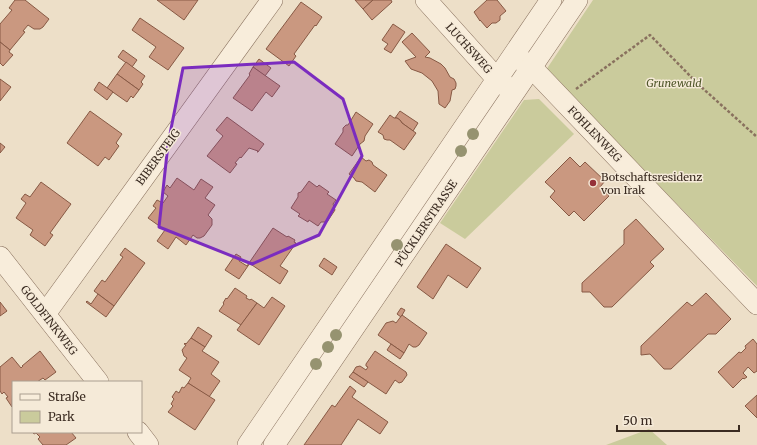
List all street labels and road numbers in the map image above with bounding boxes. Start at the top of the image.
street label: LUCHSWEG [443,20,495,76]
street label: FOHLENWEG [565,103,625,165]
street label: BIBERSTEIG [133,126,183,188]
street label: PÜCKLERSTRASSE [392,177,460,269]
street label: GOLDFINKWEG [18,282,80,358]

